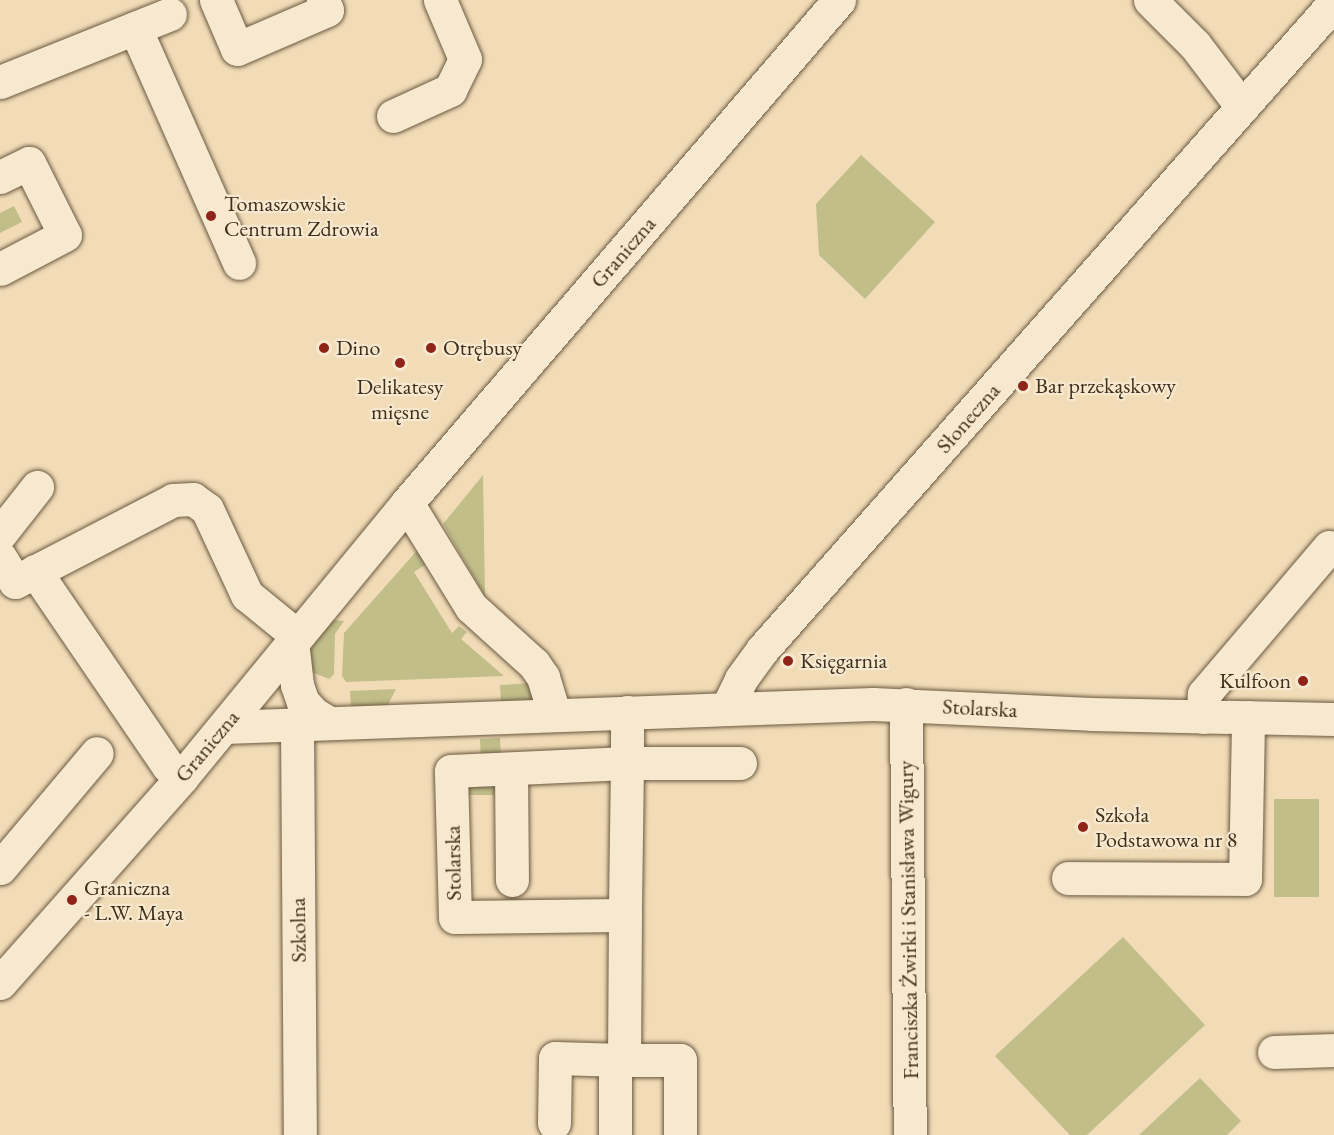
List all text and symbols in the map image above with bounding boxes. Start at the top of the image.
place label: Tomaszowskie Centrum Zdrowia [224,190,379,242]
marker: Tomaszowskie Centrum Zdrowia [202,207,220,225]
street label: Graniczna [585,211,661,293]
place label: Dino [336,335,380,361]
place label: Otrębusy [443,335,522,361]
marker: Dino [317,341,331,355]
marker: Otrębusy [424,341,438,355]
marker: Delikatesy mięsne [393,356,407,370]
place label: Delikatesy mięsne [357,373,443,424]
place label: Bar przekąskowy [1035,373,1176,399]
street label: Słoneczna [930,378,1006,458]
marker: Bar przekąskowy [1016,379,1030,393]
place label: Księgarnia [800,648,887,674]
marker: Księgarnia [781,654,795,668]
place label: Kulfoon [1219,668,1291,694]
marker: Kulfoon [1296,674,1310,688]
street label: Stolarska [942,693,1018,723]
street label: Graniczna [169,704,245,788]
street label: Franciszka Żwirki i Stanisława Wigury [892,760,924,1080]
place label: Szkoła Podstawowa nr 8 [1095,801,1237,852]
marker: Szkoła Podstawowa nr 8 [1076,820,1090,834]
street label: Stolarska [439,825,467,901]
place label: Graniczna - L.W. Maya [84,874,184,926]
marker: Graniczna - L.W. Maya [65,893,79,907]
street label: Szkolna [284,897,312,963]

